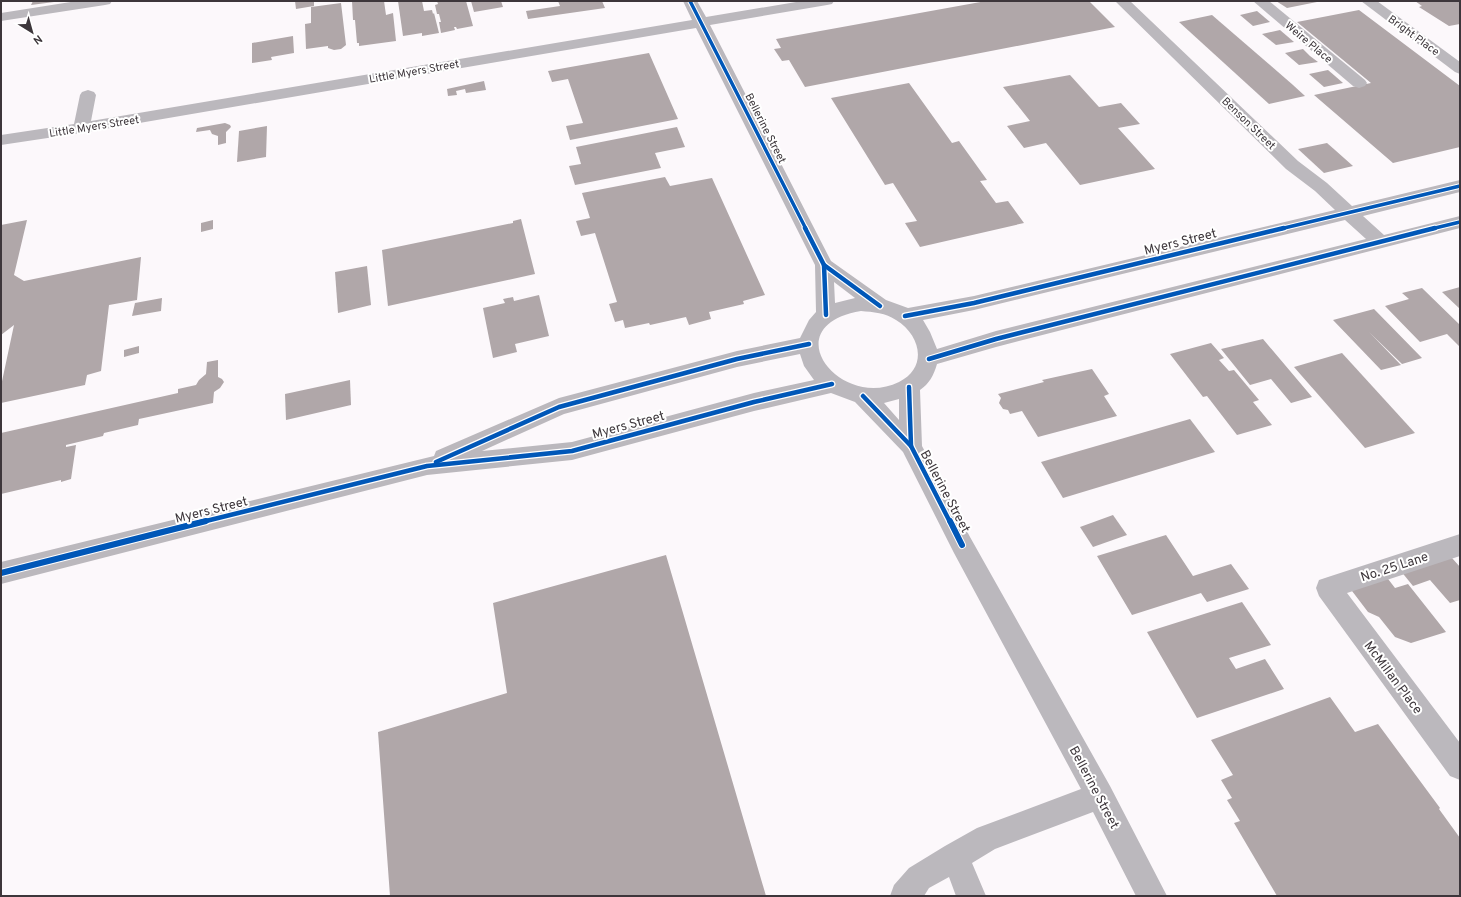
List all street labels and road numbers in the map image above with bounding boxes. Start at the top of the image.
street label: Bright Place [1385,12,1442,59]
street label: Weire Place [1282,19,1335,67]
street label: Little Myers Street [368,57,460,87]
street label: Bellerine Street [741,91,789,166]
street label: Benson Street [1218,94,1278,153]
street label: Little Myers Street [48,113,140,141]
street label: Myers Street [1143,226,1219,260]
street label: Myers Street [591,409,667,443]
street label: Bellerine Street [916,448,973,536]
street label: Myers Street [174,494,250,528]
street label: No. 25 Lane [1359,549,1431,586]
street label: McMillan Place [1360,639,1425,718]
street label: Bellerine Street [1065,744,1122,832]

